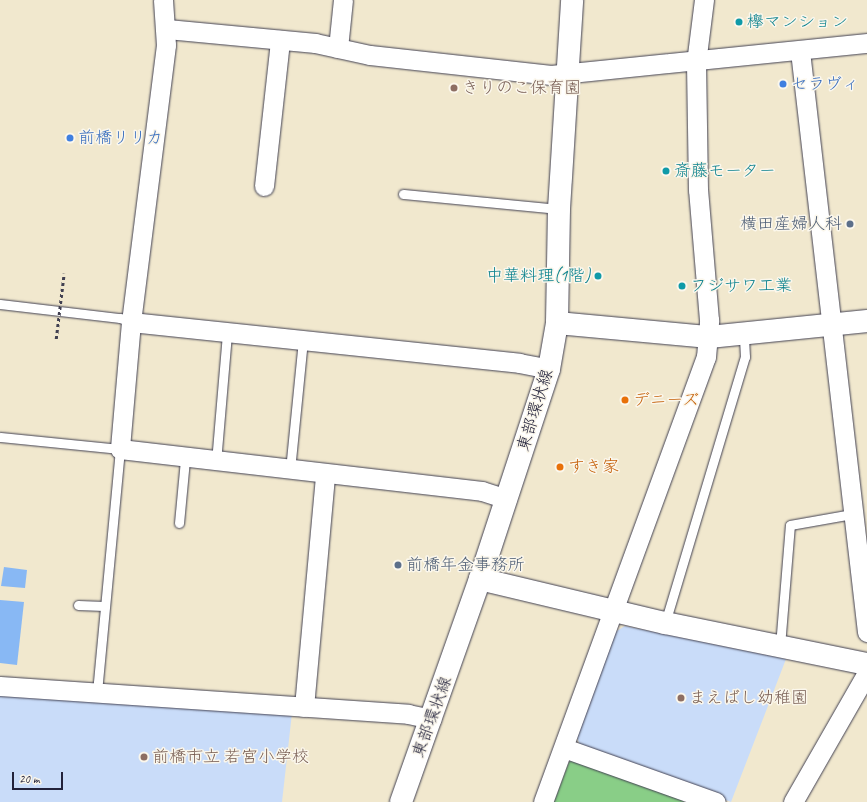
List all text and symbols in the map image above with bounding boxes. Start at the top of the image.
place label: 欅マンション [747,12,849,32]
marker: 欅マンション [734,17,744,27]
place label: セラヴィ [791,74,859,94]
place label: きりのこ保育園 [462,78,581,98]
marker: セラヴィ [778,79,788,89]
marker: きりのこ保育園 [449,83,459,93]
place label: 前橋リリカ [78,128,163,148]
marker: 前橋リリカ [65,133,75,143]
place label: 斎藤モーター [674,161,776,181]
marker: 斎藤モーター [661,166,671,176]
place label: 横田産婦人科 [740,214,842,234]
marker: 横田産婦人科 [845,219,855,229]
place label: 中華料理(1階) [486,266,590,286]
marker: 中華料理(1階) [593,271,603,281]
place label: フジサワ工業 [690,276,792,296]
marker: フジサワ工業 [677,281,687,291]
street label: 東部環状線 [513,366,557,454]
place label: デニーズ [633,390,701,410]
marker: デニーズ [620,395,630,405]
place label: すき家 [568,457,619,477]
marker: すき家 [555,462,565,472]
place label: 前橋年金事務所 [406,555,525,575]
marker: 前橋年金事務所 [393,560,403,570]
street label: 東部環状線 [408,674,456,760]
place label: まえばし幼稚園 [689,688,808,708]
marker: まえばし幼稚園 [676,693,686,703]
place label: 前橋市立 若宮小学校 [152,747,309,767]
marker: 前橋市立 若宮小学校 [139,752,149,762]
scale bar [14,764,65,790]
text: 20 m [19,771,39,787]

